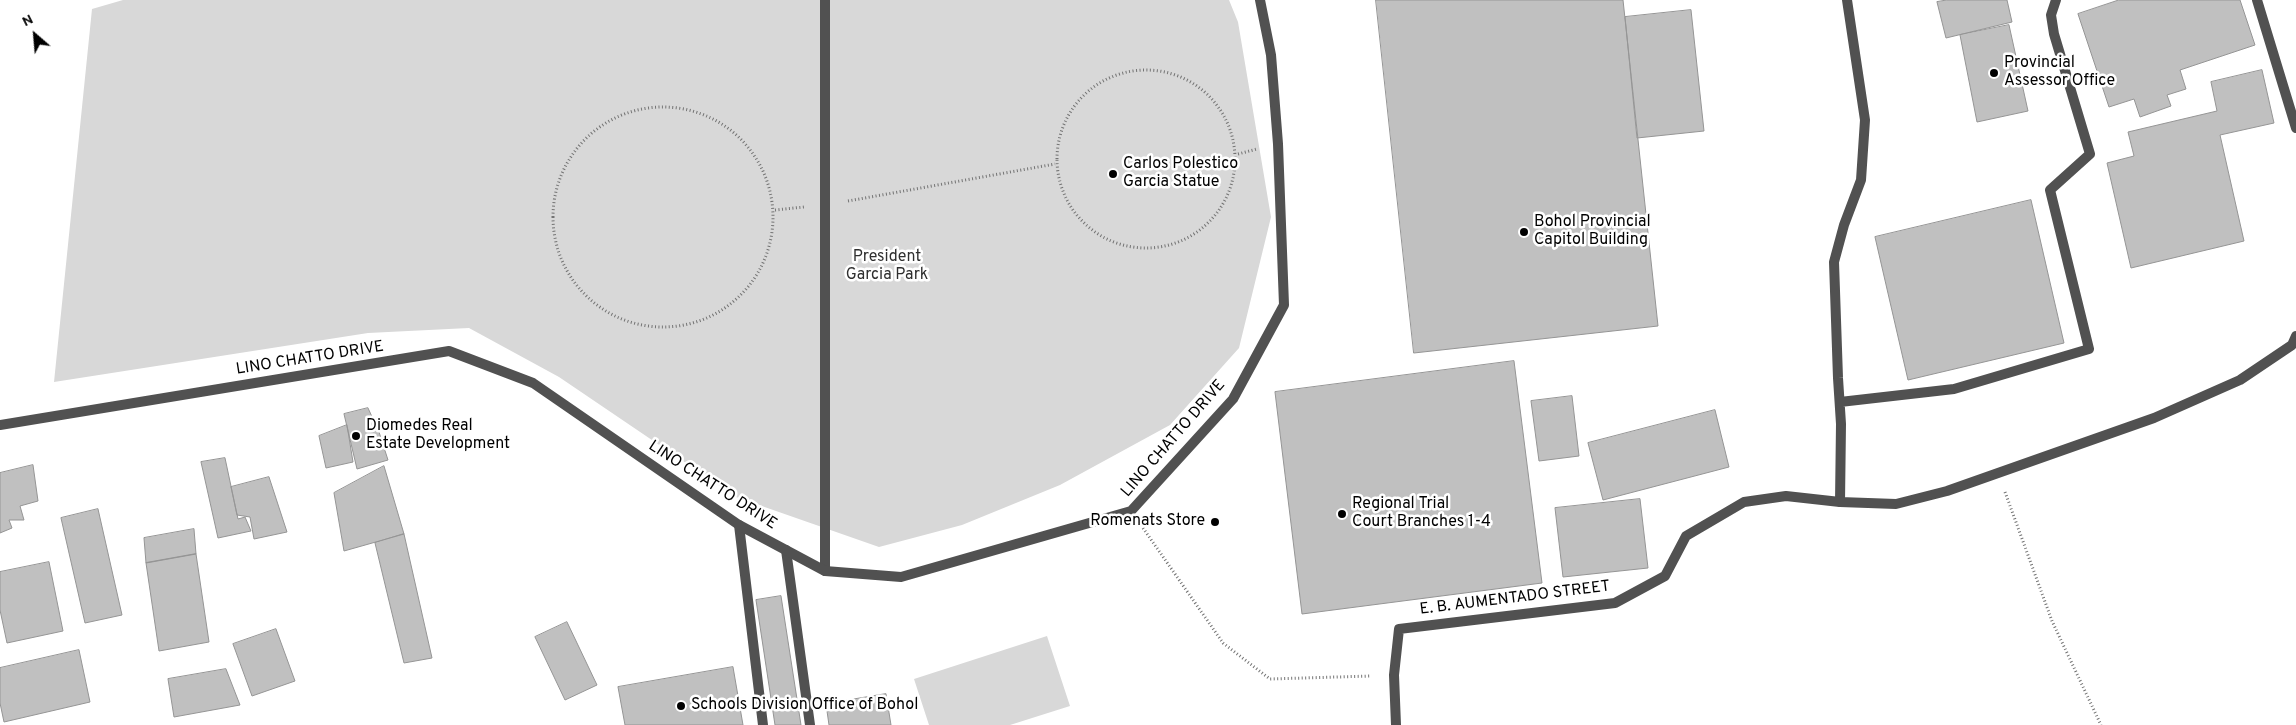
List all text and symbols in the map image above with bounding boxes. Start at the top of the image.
north arrow [10,10,60,60]
text: N [20,11,36,31]
place label: Provincial Assessor Office [2004,54,2115,92]
marker: Provincial Assessor Office [1988,67,2000,79]
place label: Carlos Polestico Garcia Statue [1123,155,1238,193]
marker: Carlos Polestico Garcia Statue [1107,168,1119,180]
place label: Bohol Provincial Capitol Building [1534,213,1651,251]
marker: Bohol Provincial Capitol Building [1518,226,1530,238]
park label: President Garcia Park [846,248,928,286]
street label: LINO CHATTO DRIVE [235,338,385,380]
street label: LINO CHATTO DRIVE [1118,376,1230,502]
place label: Diomedes Real Estate Development [366,417,510,455]
marker: Diomedes Real Estate Development [350,430,362,442]
street label: LINO CHATTO DRIVE [644,437,780,535]
place label: Regional Trial Court Branches 1-4 [1352,495,1491,533]
marker: Regional Trial Court Branches 1-4 [1336,508,1348,520]
place label: Romenats Store [1090,512,1205,532]
marker: Romenats Store [1209,516,1221,528]
street label: E. B. AUMENTADO STREET [1419,578,1611,620]
place label: Schools Division Office of Bohol [691,696,918,716]
marker: Schools Division Office of Bohol [675,700,687,712]

